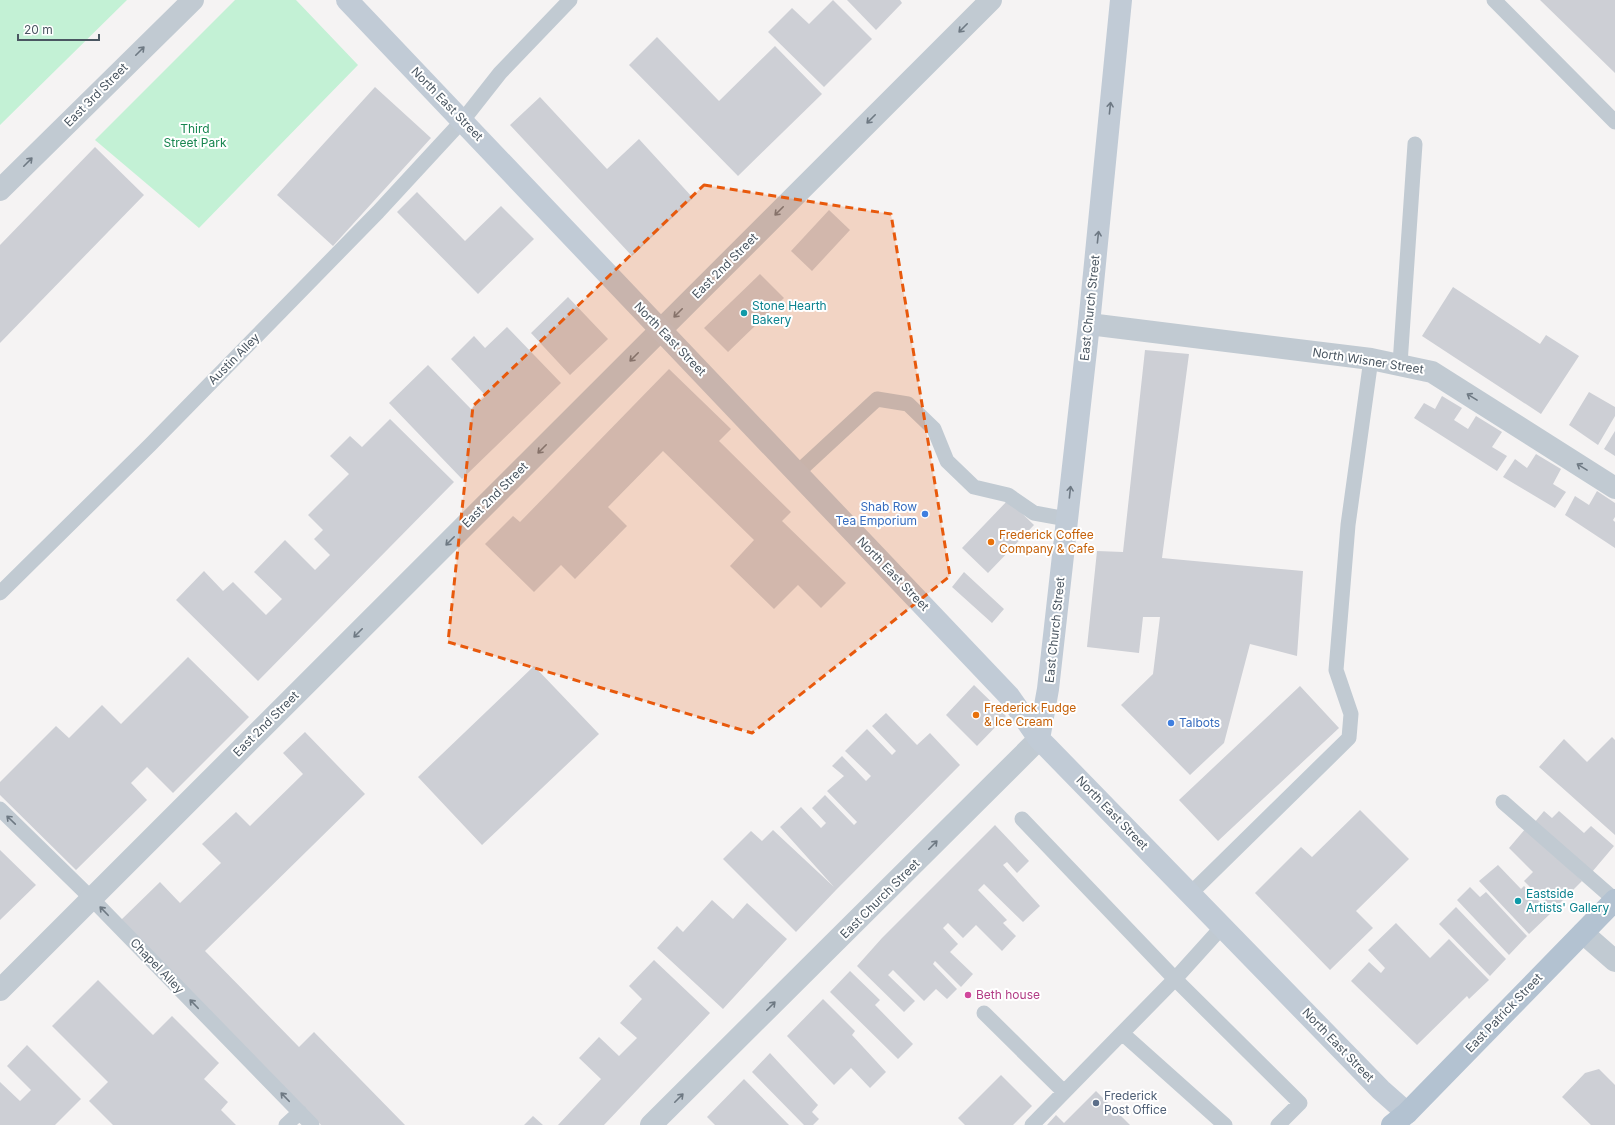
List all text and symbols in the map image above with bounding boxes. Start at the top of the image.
scale bar [18,16,99,42]
text: 20 m [24,22,53,37]
one-way arrow [958,23,968,33]
one-way arrow [135,46,145,56]
street label: East 3rd Street [61,60,131,130]
street label: North East Street [408,64,486,144]
one-way arrow [1106,102,1114,115]
one-way arrow [866,114,876,124]
park label: Third Street Park [164,121,227,150]
one-way arrow [23,157,33,167]
one-way arrow [774,206,784,216]
street label: East 2nd Street [689,230,761,302]
one-way arrow [1094,231,1101,244]
street label: East Church Street [1077,254,1103,361]
place label: Stone Hearth Bakery [752,298,827,327]
street label: North East Street [631,299,709,379]
one-way arrow [673,308,682,318]
marker: Stone Hearth Bakery [739,308,749,318]
street label: Austin Alley [205,330,263,387]
street label: North Wisner Street [1311,344,1425,377]
one-way arrow [629,352,639,362]
one-way arrow [1467,393,1478,402]
one-way arrow [537,444,547,454]
street label: East 2nd Street [459,459,531,531]
one-way arrow [1577,463,1588,471]
one-way arrow [1067,486,1074,499]
place label: Shab Row Tea Emporium [835,499,917,528]
marker: Shab Row Tea Emporium [920,509,930,519]
place label: Frederick Coffee Company & Cafe [999,527,1094,556]
street label: North East Street [854,534,932,614]
one-way arrow [445,536,455,546]
marker: Frederick Coffee Company & Cafe [986,537,996,547]
street label: East Church Street [1042,576,1068,683]
one-way arrow [353,628,363,638]
street label: East 2nd Street [230,688,302,760]
place label: Frederick Fudge & Ice Cream [984,700,1076,729]
marker: Frederick Fudge & Ice Cream [971,710,981,720]
place label: Talbots [1179,715,1220,730]
marker: Talbots [1166,718,1176,728]
street label: North East Street [1073,773,1151,853]
one-way arrow [6,815,16,825]
one-way arrow [928,840,938,850]
street label: East Church Street [837,856,922,941]
place label: Eastside Artists' Gallery [1526,886,1609,915]
marker: Eastside Artists' Gallery [1513,896,1523,906]
one-way arrow [99,906,108,916]
street label: Chapel Alley [127,935,188,997]
street label: East Patrick Street [1462,970,1545,1055]
place label: Beth house [976,987,1040,1002]
marker: Beth house [963,990,973,1000]
one-way arrow [189,999,199,1009]
one-way arrow [766,1001,776,1011]
street label: North East Street [1299,1005,1377,1085]
place label: Frederick Post Office [1104,1088,1167,1117]
one-way arrow [280,1092,290,1102]
one-way arrow [674,1093,684,1102]
marker: Frederick Post Office [1091,1098,1101,1108]

